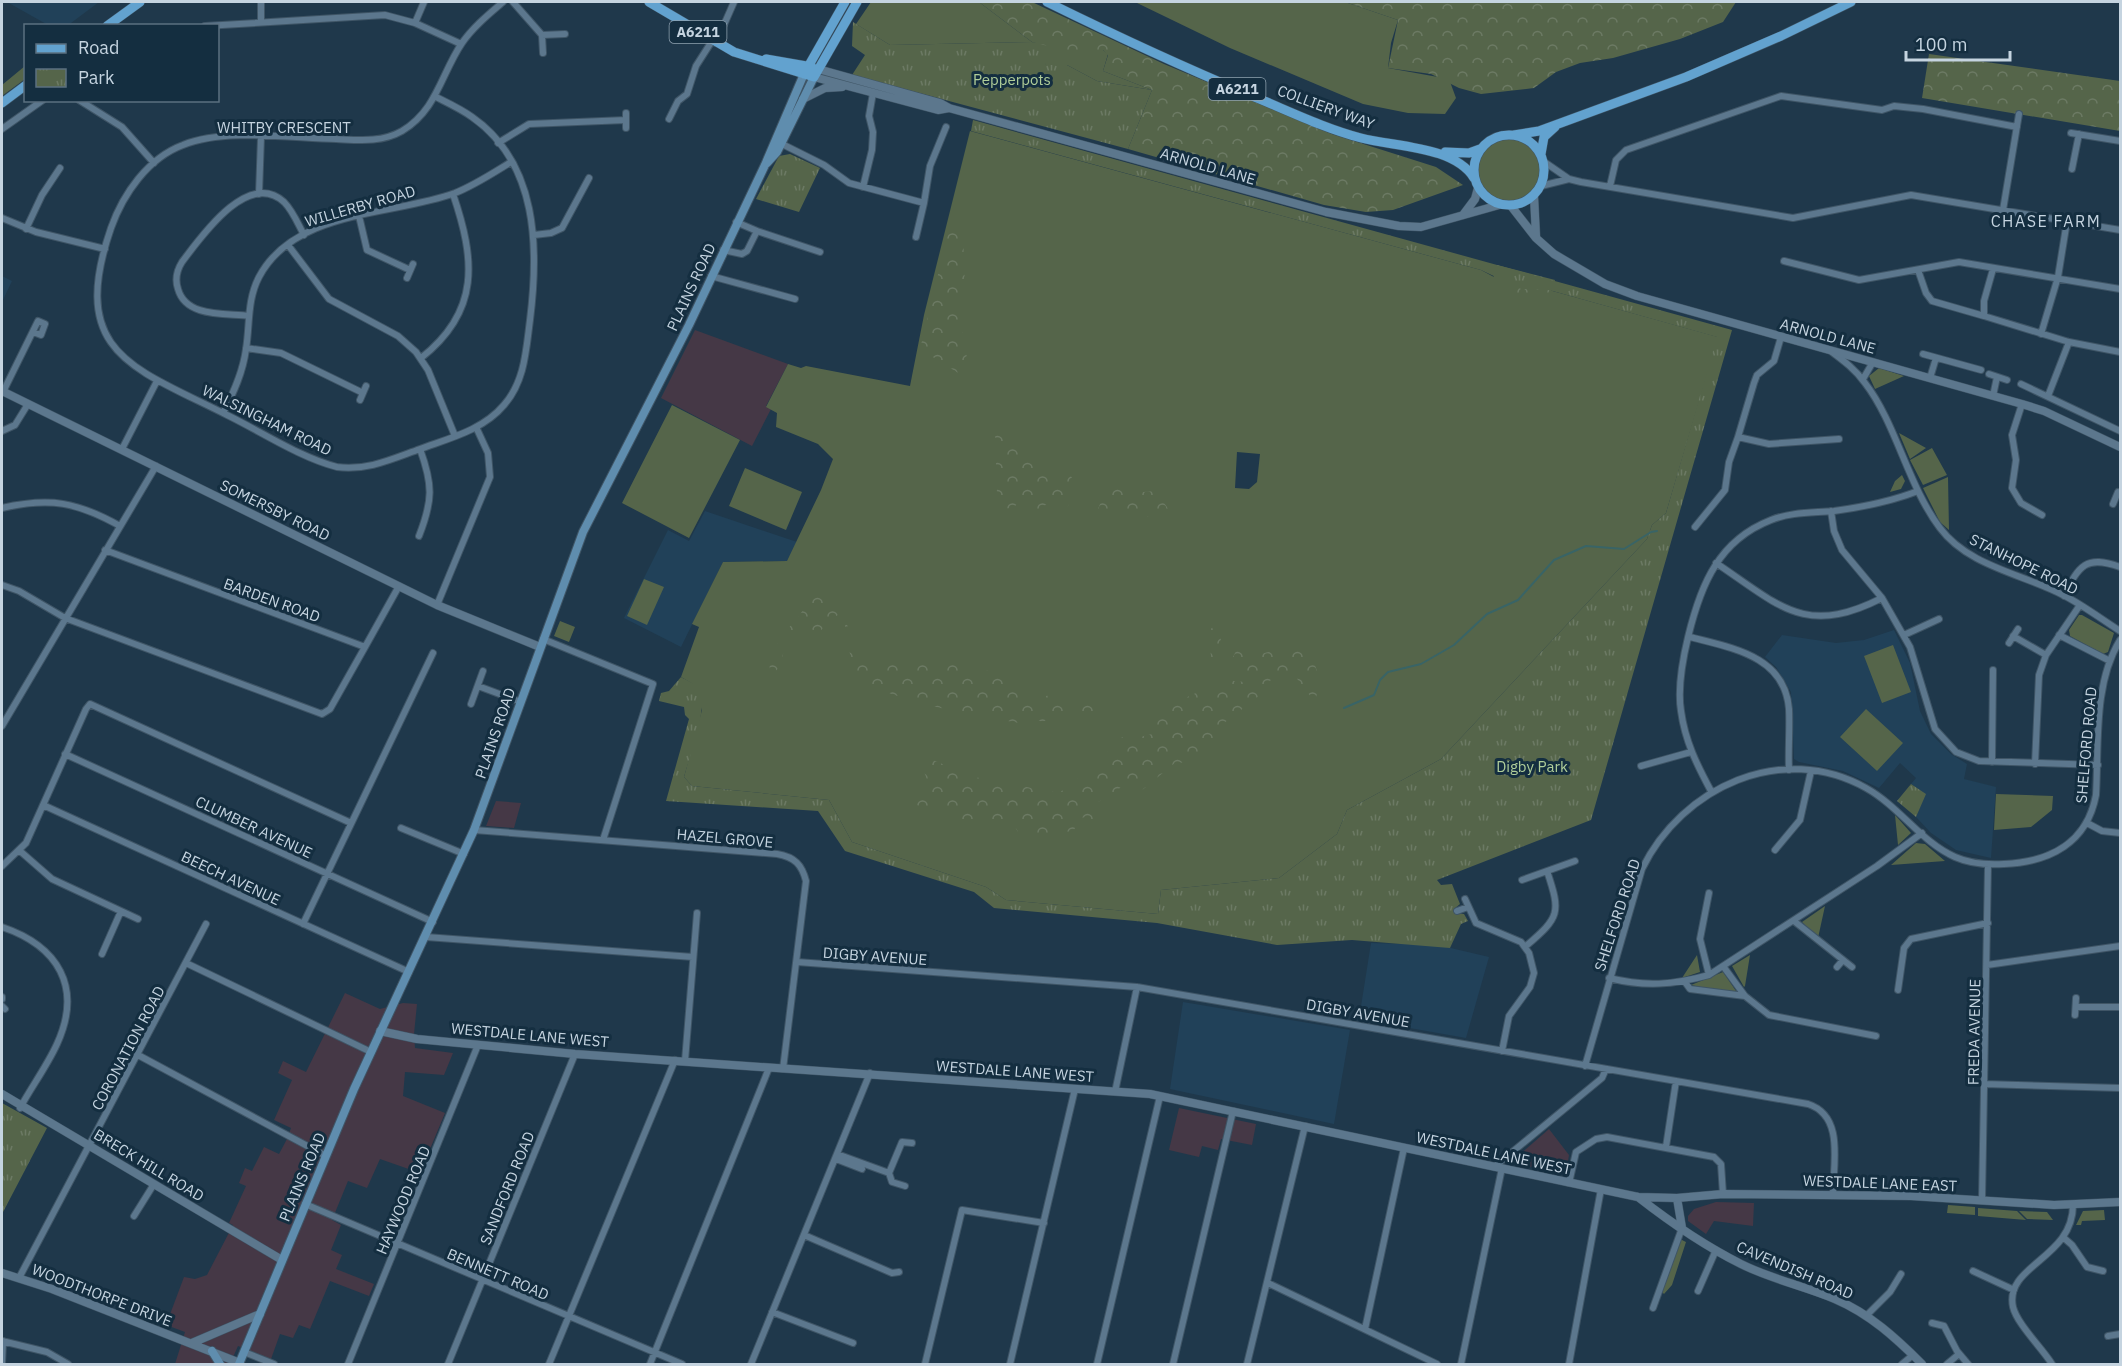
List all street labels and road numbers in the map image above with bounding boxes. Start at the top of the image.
road number: A6211 [670,21,726,43]
road number: A6211 [1208,78,1266,100]
street label: COLLIERY WAY [1275,81,1377,133]
street label: WHITBY CRESCENT [217,118,351,137]
street label: ARNOLD LANE [1158,143,1258,189]
street label: WILLERBY ROAD [303,181,417,231]
street label: PLAINS ROAD [662,240,720,334]
street label: ARNOLD LANE [1778,314,1878,358]
street label: WALSINGHAM ROAD [199,380,335,460]
street label: SOMERSBY ROAD [217,475,333,545]
street label: STANHOPE ROAD [1967,529,2081,599]
street label: BARDEN ROAD [221,574,323,626]
street label: PLAINS ROAD [471,685,519,781]
street label: SHELFORD ROAD [2071,686,2101,804]
street label: CLUMBER AVENUE [193,792,315,862]
street label: HAZEL GROVE [676,824,774,852]
street label: BEECH AVENUE [178,847,284,909]
street label: SHELFORD ROAD [1590,856,1644,974]
street label: DIGBY AVENUE [822,943,928,969]
street label: FREDA AVENUE [1964,979,1984,1085]
street label: CORONATION ROAD [87,983,169,1113]
street label: DIGBY AVENUE [1305,995,1411,1031]
street label: WESTDALE LANE WEST [450,1019,610,1051]
street label: WESTDALE LANE WEST [936,1056,1095,1086]
street label: BRECK HILL ROAD [90,1125,208,1205]
street label: WESTDALE LANE WEST [1415,1127,1574,1179]
street label: SANDFORD ROAD [476,1129,538,1247]
street label: PLAINS ROAD [275,1130,329,1224]
street label: HAYWOOD ROAD [372,1143,434,1257]
street label: WESTDALE LANE EAST [1803,1171,1958,1195]
street label: CAVENDISH ROAD [1734,1237,1856,1303]
street label: BENNETT ROAD [444,1244,552,1304]
street label: WOODTHORPE DRIVE [29,1260,175,1330]

